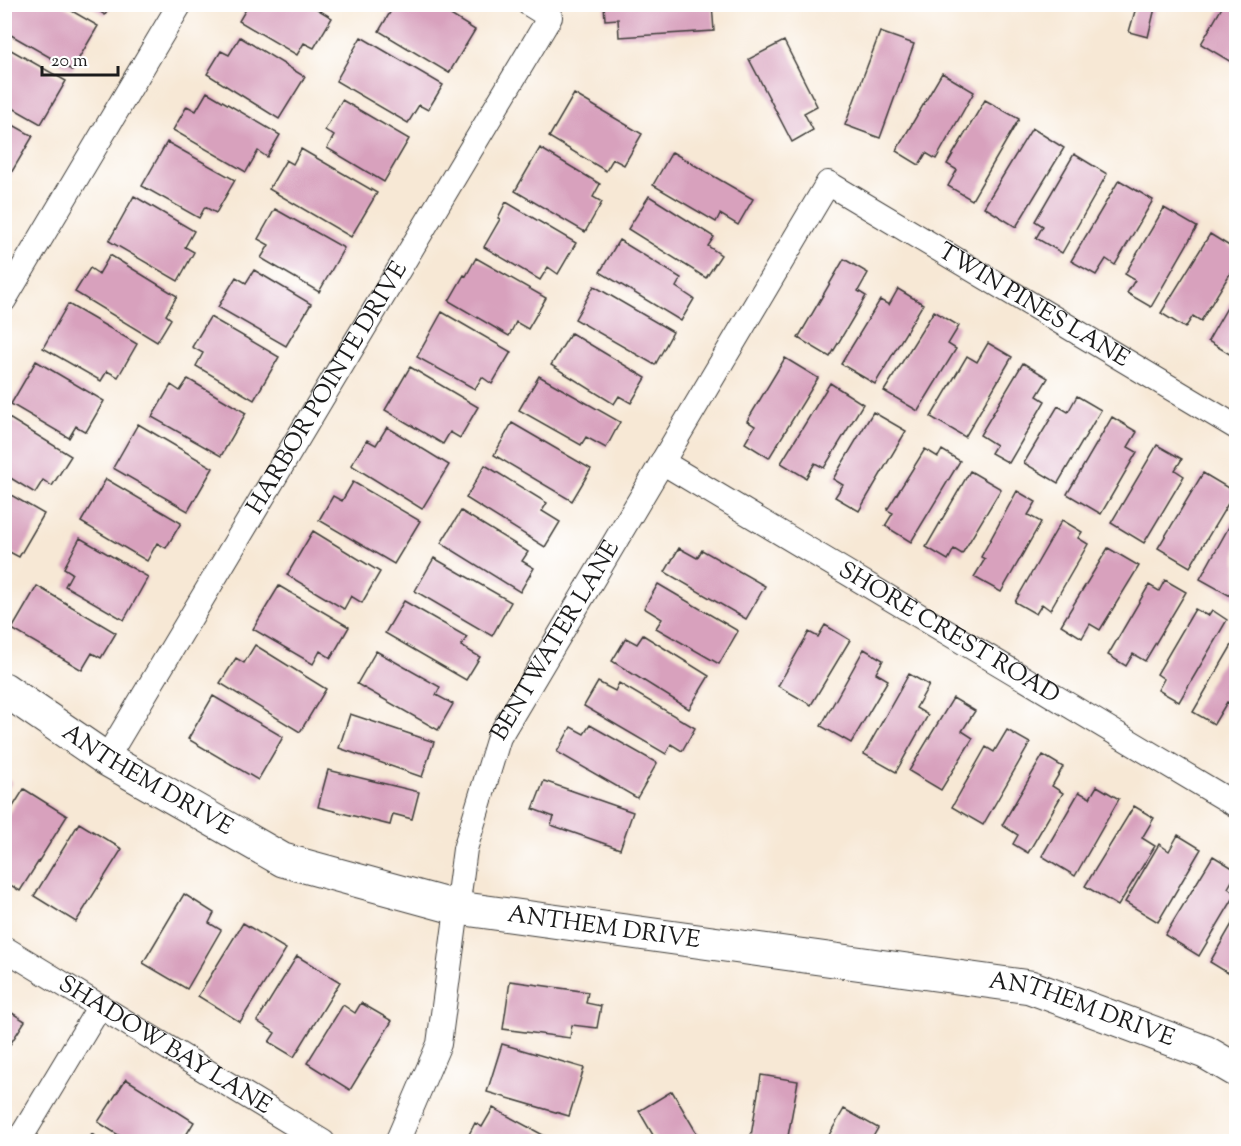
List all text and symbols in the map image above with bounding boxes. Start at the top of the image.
scale bar [42,39,118,77]
text: 20 m [51,49,88,75]
street label: TWIN PINES LANE [931,235,1136,377]
street label: HARBOR POINTE DRIVE [239,255,417,521]
street label: BENTWATER LANE [483,534,629,748]
street label: SHORE CREST ROAD [832,554,1066,713]
street label: ANTHEM DRIVE [54,716,239,845]
street label: ANTHEM DRIVE [505,898,703,958]
street label: ANTHEM DRIVE [987,964,1180,1056]
street label: SHADOW BAY LANE [52,968,278,1124]

